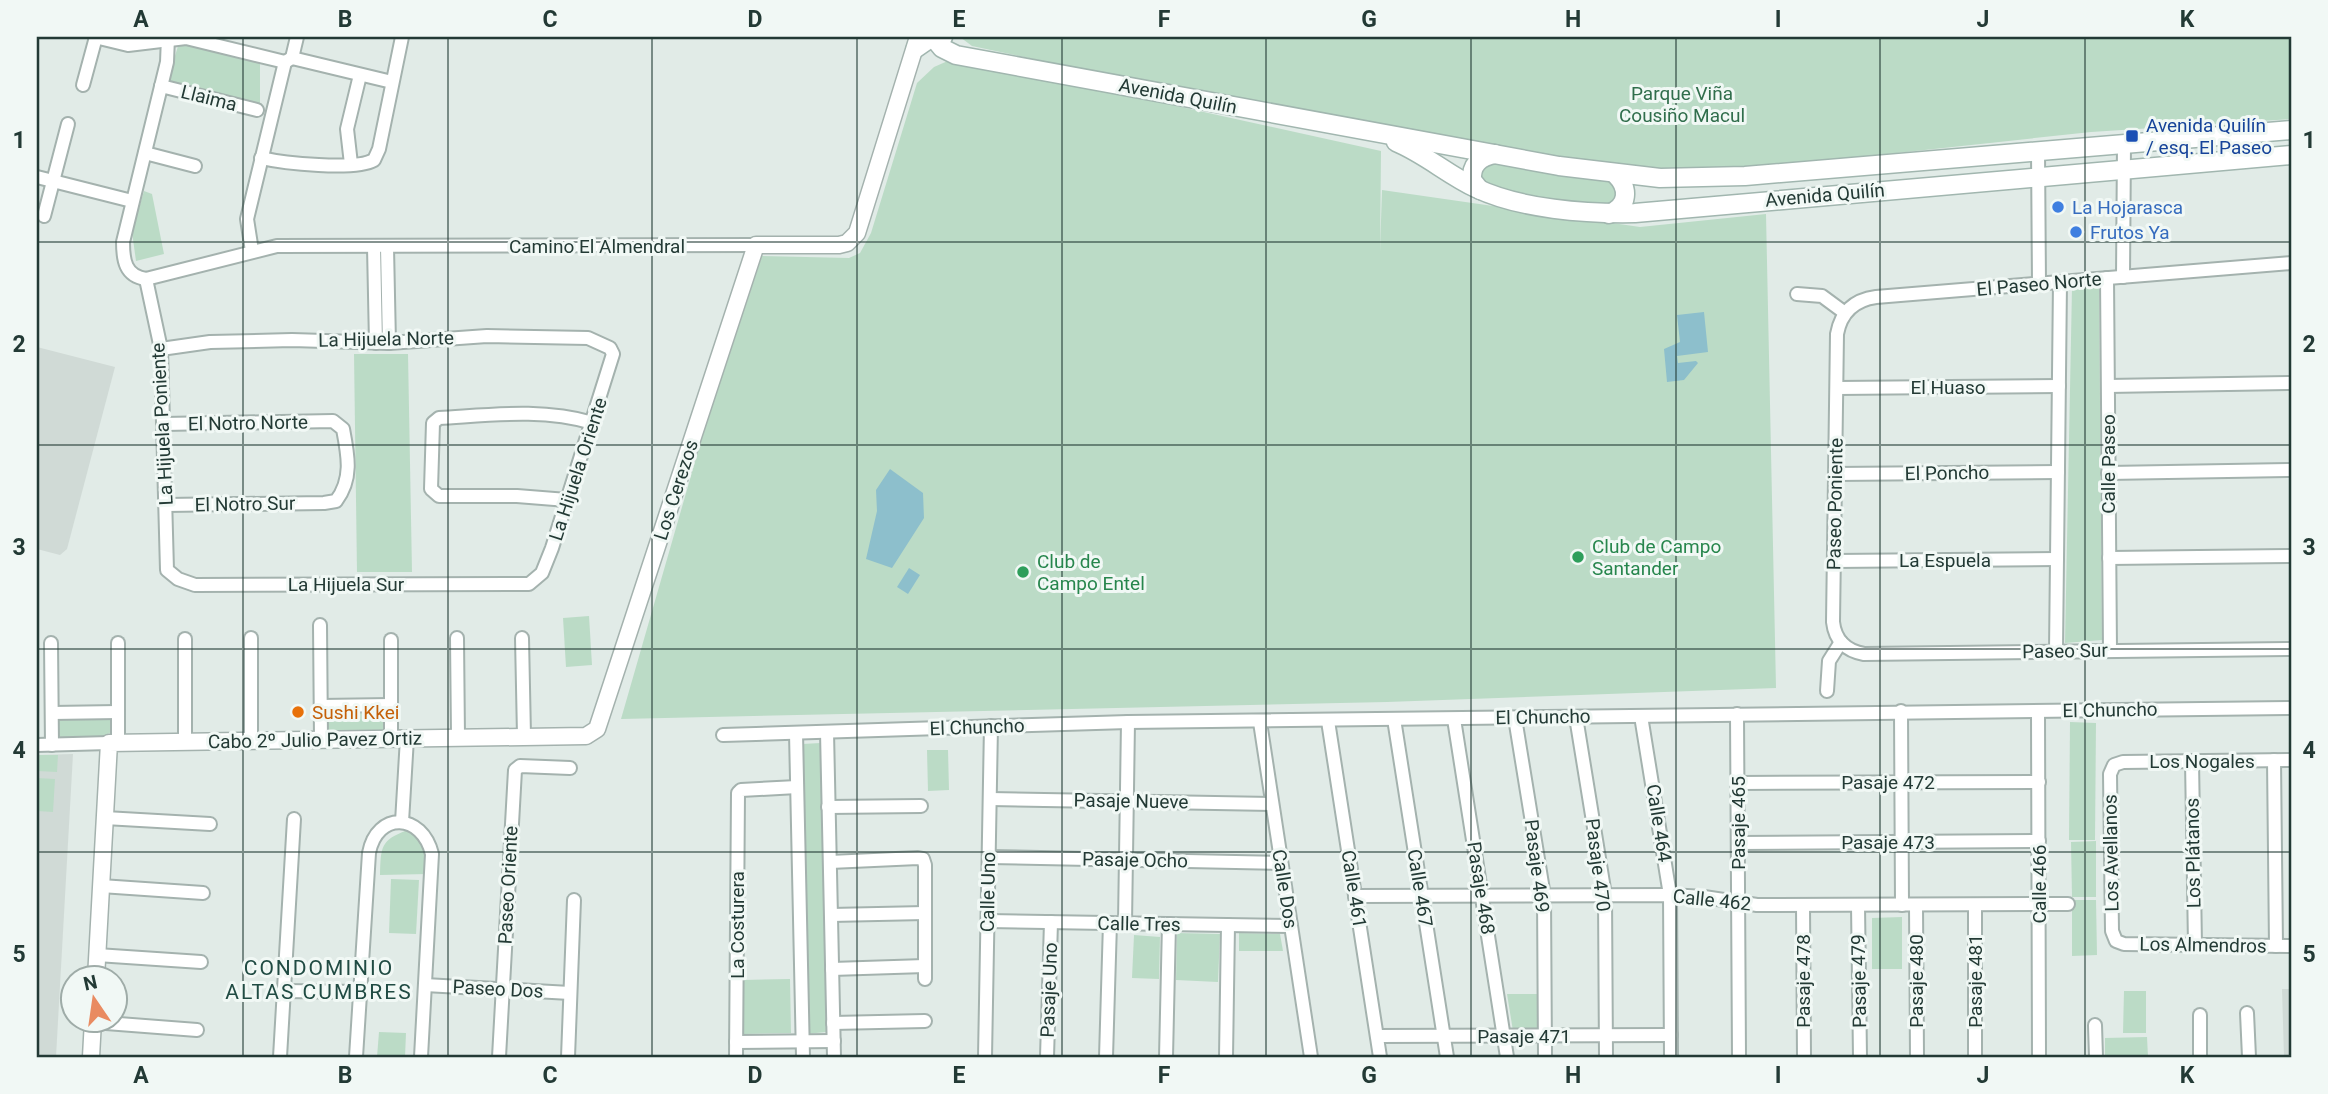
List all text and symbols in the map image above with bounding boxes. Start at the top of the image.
text: A [133,6,149,33]
text: B [338,6,352,33]
text: C [542,6,558,33]
text: D [748,6,762,33]
text: E [953,6,966,33]
text: F [1158,6,1171,33]
text: G [1361,6,1377,33]
text: H [1565,6,1581,33]
text: I [1775,6,1781,33]
text: J [1977,6,1989,33]
text: K [2180,6,2195,33]
street label: Avenida Quilín [1117,73,1239,119]
street label: Llaima [179,80,239,116]
park label: Parque Viña Cousiño Macul [1619,82,1745,127]
place label: Avenida Quilín / esq. El Paseo [2146,114,2272,159]
text: 1 [12,127,26,154]
text: 1 [2302,127,2316,154]
marker: Avenida Quilín / esq. El Paseo [2124,128,2140,144]
street label: Avenida Quilín [1764,178,1886,212]
place label: La Hojarasca [2072,196,2183,219]
marker: La Hojarasca [2050,199,2066,215]
place label: Frutos Ya [2090,221,2170,244]
marker: Frutos Ya [2068,224,2084,240]
street label: Camino El Almendral [509,235,685,258]
street label: El Paseo Norte [1976,267,2102,301]
street label: La Hijuela Norte [318,326,454,352]
text: 2 [12,331,26,358]
text: 2 [2302,331,2316,358]
street label: La Hijuela Poniente [146,342,178,506]
street label: El Huaso [1910,376,1986,399]
street label: La Hijuela Oriente [544,394,612,544]
street label: El Notro Norte [188,410,308,436]
street label: Calle Paseo [2097,414,2120,514]
street label: Los Cerezos [649,437,703,543]
street label: Paseo Poniente [1822,438,1848,570]
street label: El Poncho [1905,461,1989,485]
street label: El Notro Sur [194,492,296,516]
text: 3 [12,534,26,561]
text: 3 [2302,534,2316,561]
place label: Club de Campo Santander [1592,535,1721,580]
marker: Club de Campo Santander [1570,549,1586,565]
street label: La Espuela [1899,549,1991,572]
place label: Club de Campo Entel [1037,550,1145,595]
marker: Club de Campo Entel [1015,564,1031,580]
street label: La Hijuela Sur [288,573,405,596]
street label: Paseo Sur [2022,639,2109,663]
street label: El Chuncho [2062,698,2158,722]
place label: Sushi Kkei [312,701,399,724]
marker: Sushi Kkei [290,704,306,720]
street label: El Chuncho [1495,705,1591,729]
street label: El Chuncho [929,714,1025,740]
street label: Cabo 2º Julio Pavez Ortiz [208,727,422,753]
text: 4 [12,737,26,764]
text: 4 [2302,737,2316,764]
street label: Los Nogales [2149,750,2255,773]
street label: Pasaje 472 [1841,771,1935,794]
street label: Pasaje 465 [1727,776,1750,870]
street label: Calle 464 [1641,782,1677,864]
street label: Pasaje Nueve [1073,788,1189,814]
street label: Los Avellanos [2098,794,2124,912]
street label: Los Plátanos [2181,798,2205,908]
street label: Pasaje 470 [1581,817,1615,913]
street label: Pasaje 469 [1520,818,1554,914]
street label: Paseo Oriente [493,825,523,945]
street label: Pasaje 473 [1841,831,1935,854]
street label: Pasaje 468 [1462,840,1500,936]
street label: Calle 466 [2028,845,2051,923]
street label: Calle 467 [1402,847,1438,929]
street label: Pasaje Ocho [1082,848,1188,872]
street label: Calle Dos [1267,848,1303,930]
street label: Calle 461 [1336,848,1372,930]
street label: Calle Uno [976,852,1000,932]
street label: La Costurera [726,871,749,979]
street label: Calle 462 [1672,884,1752,916]
street label: Calle Tres [1097,912,1181,936]
street label: Los Almendros [2139,932,2267,958]
street label: Pasaje 478 [1792,934,1815,1028]
street label: Pasaje 479 [1847,934,1871,1028]
street label: Pasaje 480 [1905,934,1928,1028]
street label: Pasaje 481 [1964,934,1987,1028]
text: 5 [12,941,26,968]
text: 5 [2302,941,2316,968]
street label: Pasaje Uno [1036,942,1062,1038]
district label: CONDOMINIO ALTAS CUMBRES [225,956,413,1004]
north arrow [60,964,130,1034]
text: N [81,970,99,996]
street label: Paseo Dos [452,975,544,1003]
street label: Pasaje 471 [1477,1025,1571,1048]
text: A [133,1062,149,1089]
text: B [338,1062,352,1089]
text: C [542,1062,558,1089]
text: D [748,1062,762,1089]
text: E [953,1062,966,1089]
text: F [1158,1062,1171,1089]
text: G [1361,1062,1377,1089]
text: H [1565,1062,1581,1089]
text: I [1775,1062,1781,1089]
text: J [1977,1062,1989,1089]
text: K [2180,1062,2195,1089]

